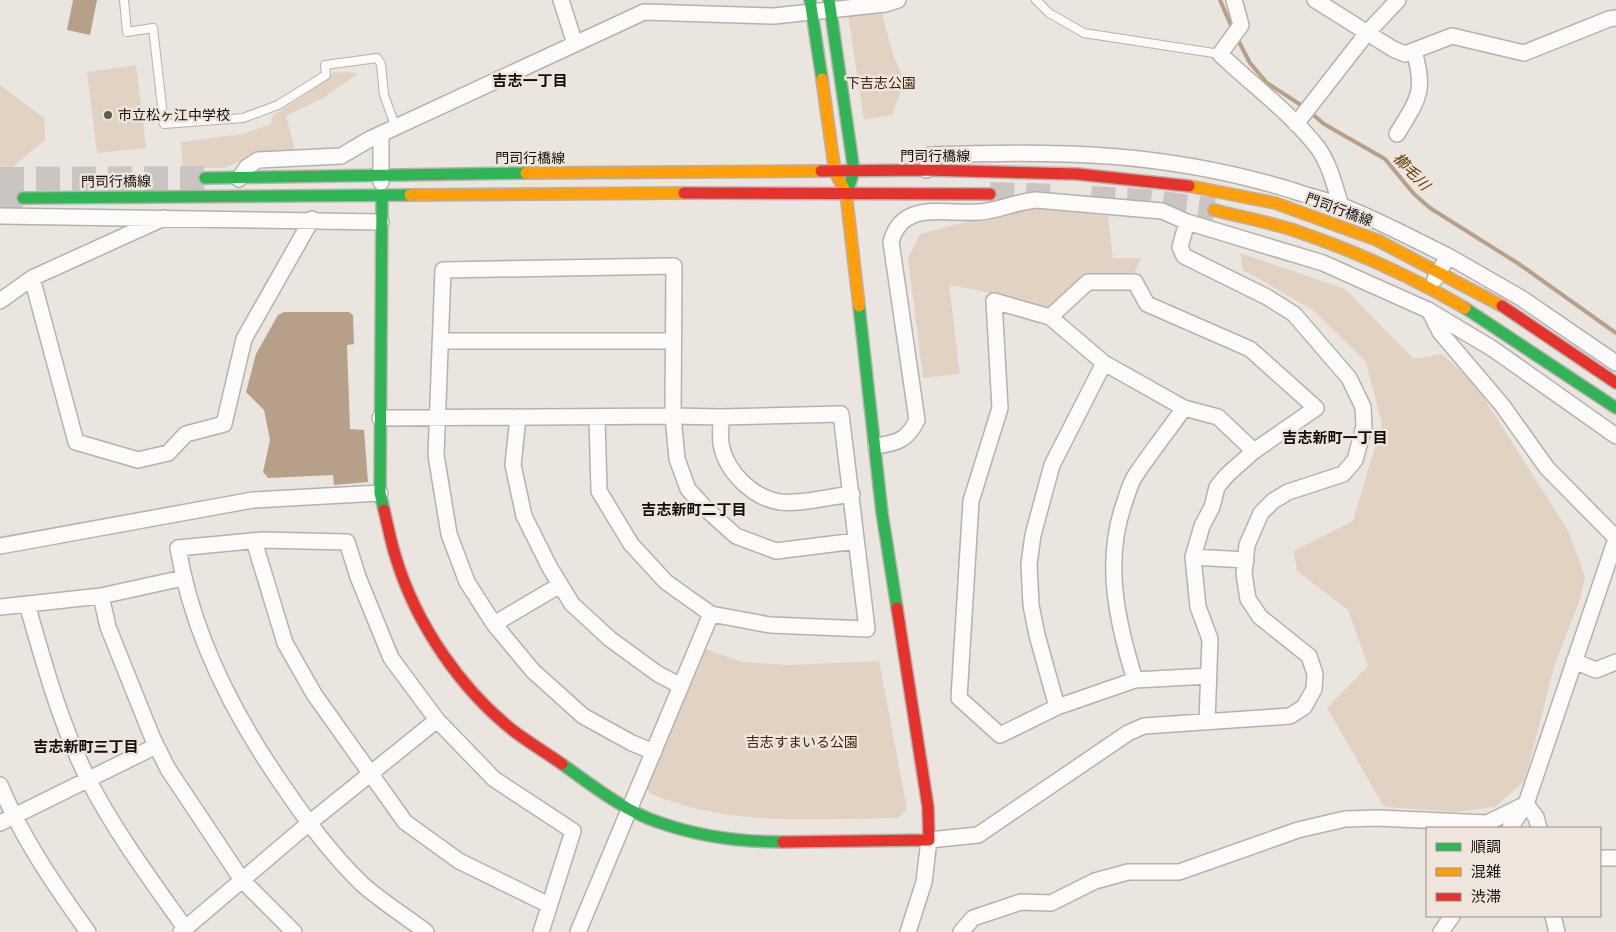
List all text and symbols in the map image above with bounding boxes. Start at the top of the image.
district label: 吉志一丁目 [492,72,568,91]
park label: 下吉志公園 [846,75,916,92]
place label: 市立松ヶ江中学校 [118,107,230,124]
marker: 市立松ヶ江中学校 [102,109,114,121]
street label: 門司行橋線 [900,148,970,165]
water label: 櫛毛川 [1389,149,1435,196]
street label: 門司行橋線 [495,150,565,167]
street label: 門司行橋線 [81,173,151,191]
street label: 門司行橋線 [1303,190,1375,230]
district label: 吉志新町一丁目 [1282,429,1388,448]
district label: 吉志新町二丁目 [641,501,747,520]
park label: 吉志すまいる公園 [746,734,858,751]
district label: 吉志新町三丁目 [33,738,139,757]
legend [1426,827,1601,917]
text: 順調 [1471,838,1501,857]
text: 混雑 [1471,863,1501,882]
text: 渋滞 [1471,888,1501,907]

